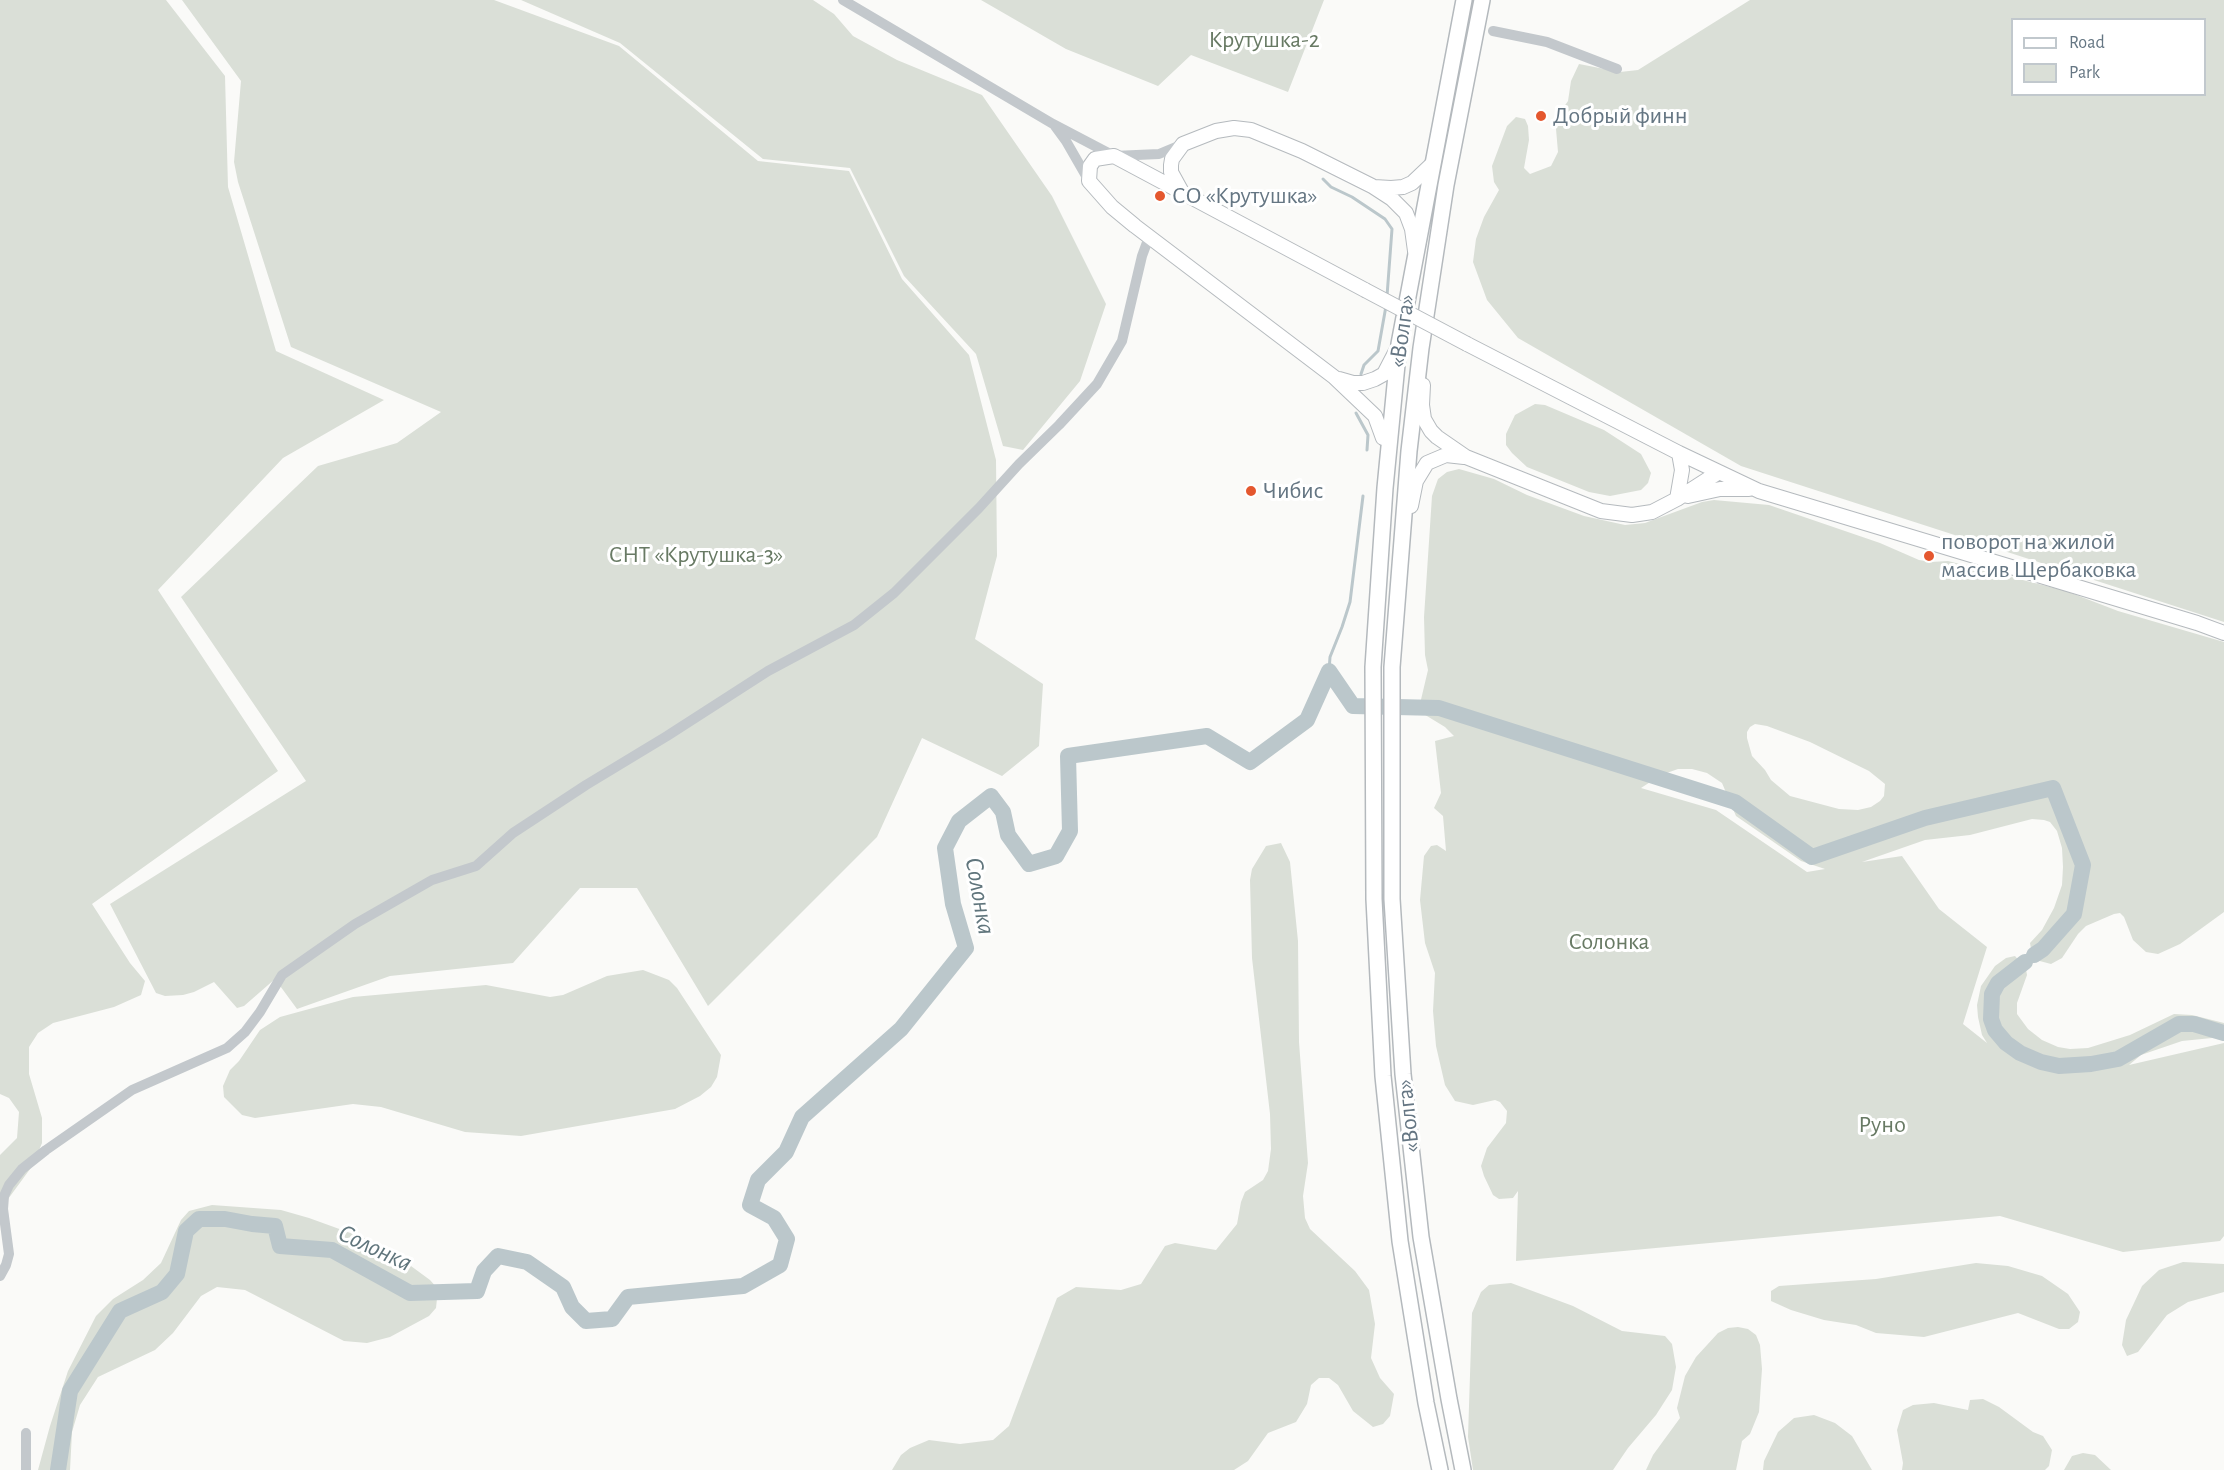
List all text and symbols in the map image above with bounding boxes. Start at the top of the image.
legend [2011,18,2206,96]
park label: Крутушка-2 [1208,26,1320,54]
text: Road [2069,34,2105,52]
text: Park [2069,64,2100,82]
place label: Добрый финн [1553,102,1688,130]
marker: Добрый финн [1534,109,1548,123]
place label: СО «Крутушка» [1172,182,1318,210]
marker: СО «Крутушка» [1153,189,1167,203]
street label: «Волга» [1383,292,1421,370]
place label: Чибис [1263,477,1323,505]
marker: Чибис [1244,484,1258,498]
place label: поворот на жилой массив Щербаковка [1941,528,2136,584]
park label: СНТ «Крутушка-3» [609,541,783,569]
marker: поворот на жилой массив Щербаковка [1922,549,1936,563]
water label: Солонка [958,855,1002,937]
park label: Солонка [1568,928,1650,956]
street label: «Волга» [1390,1078,1426,1154]
park label: Руно [1858,1111,1906,1139]
water label: Солонка [333,1217,417,1279]

